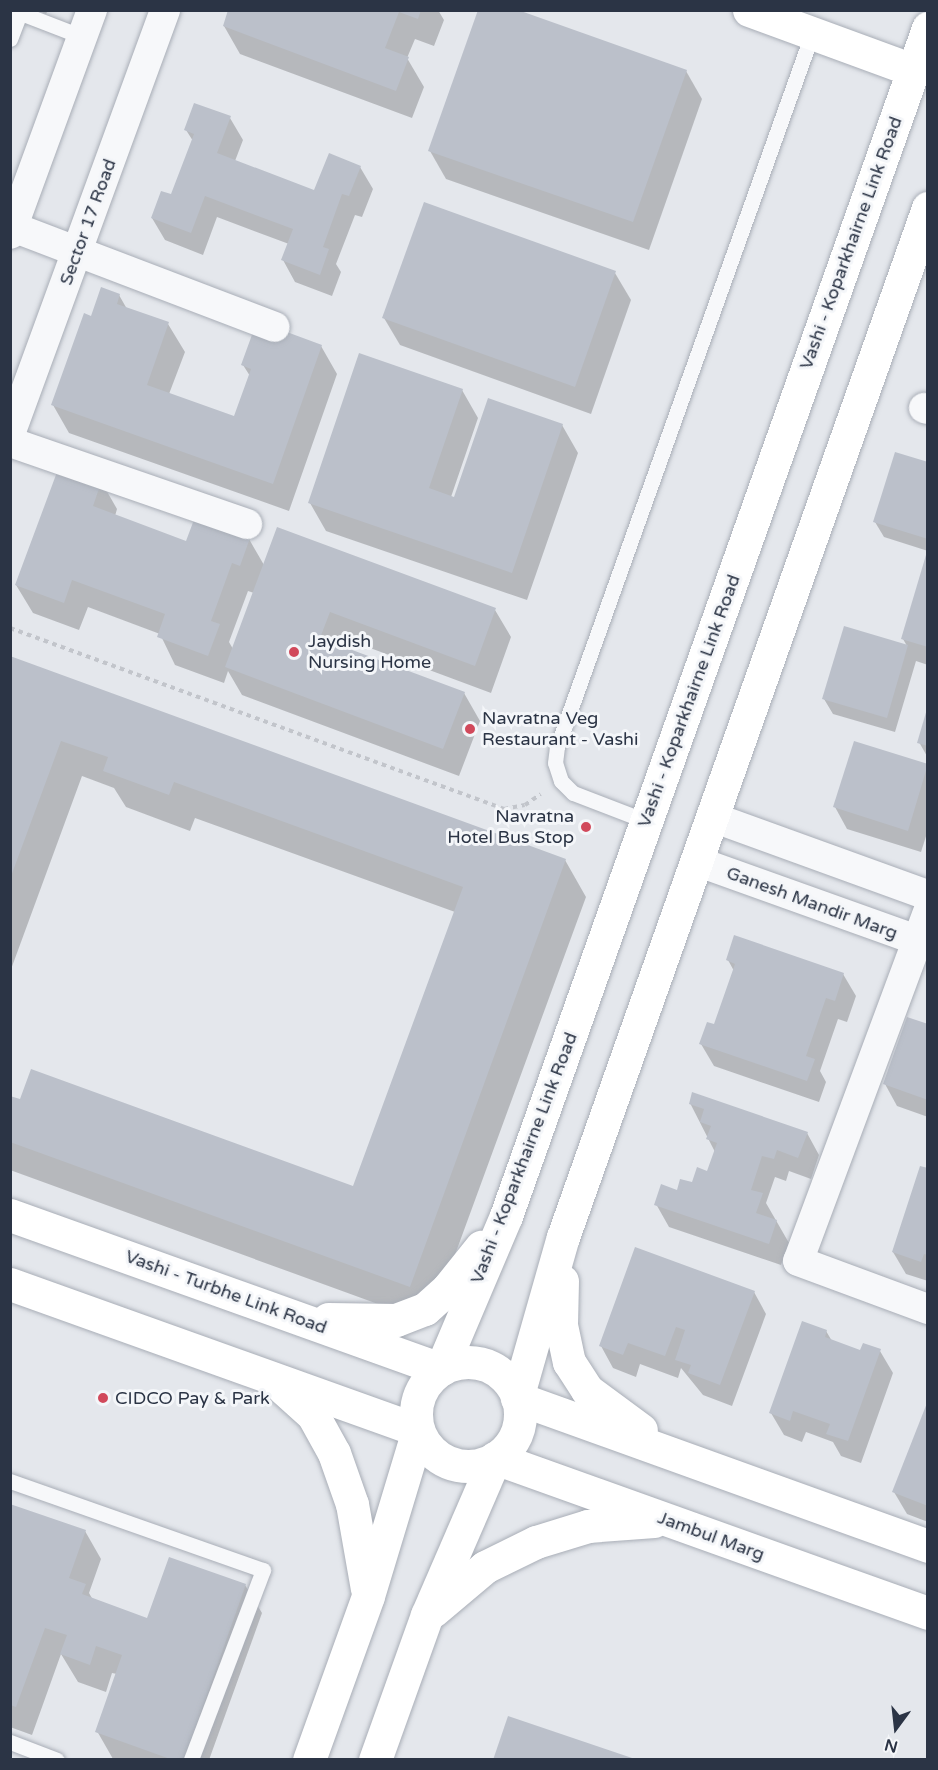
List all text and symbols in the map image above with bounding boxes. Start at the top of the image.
street label: Vashi - Koparkhairne Link Road [795,114,907,372]
street label: Sector 17 Road [55,156,121,288]
street label: Vashi - Koparkhairne Link Road [633,572,745,830]
place label: Jaydish Nursing Home [308,631,431,674]
marker: Jaydish Nursing Home [285,643,303,661]
place label: Navratna Veg Restaurant - Vashi [482,708,638,750]
marker: Navratna Veg Restaurant - Vashi [463,722,477,736]
place label: Navratna Hotel Bus Stop [447,806,574,848]
marker: Navratna Hotel Bus Stop [579,820,593,834]
street label: Ganesh Mandir Marg [723,862,901,944]
street label: Vashi - Koparkhairne Link Road [466,1029,582,1287]
street label: Vashi - Turbhe Link Road [122,1245,330,1339]
place label: CIDCO Pay & Park [115,1387,270,1409]
marker: CIDCO Pay & Park [96,1391,110,1405]
street label: Jambul Marg [655,1507,767,1565]
north arrow [866,1698,926,1758]
text: N [883,1734,900,1757]

